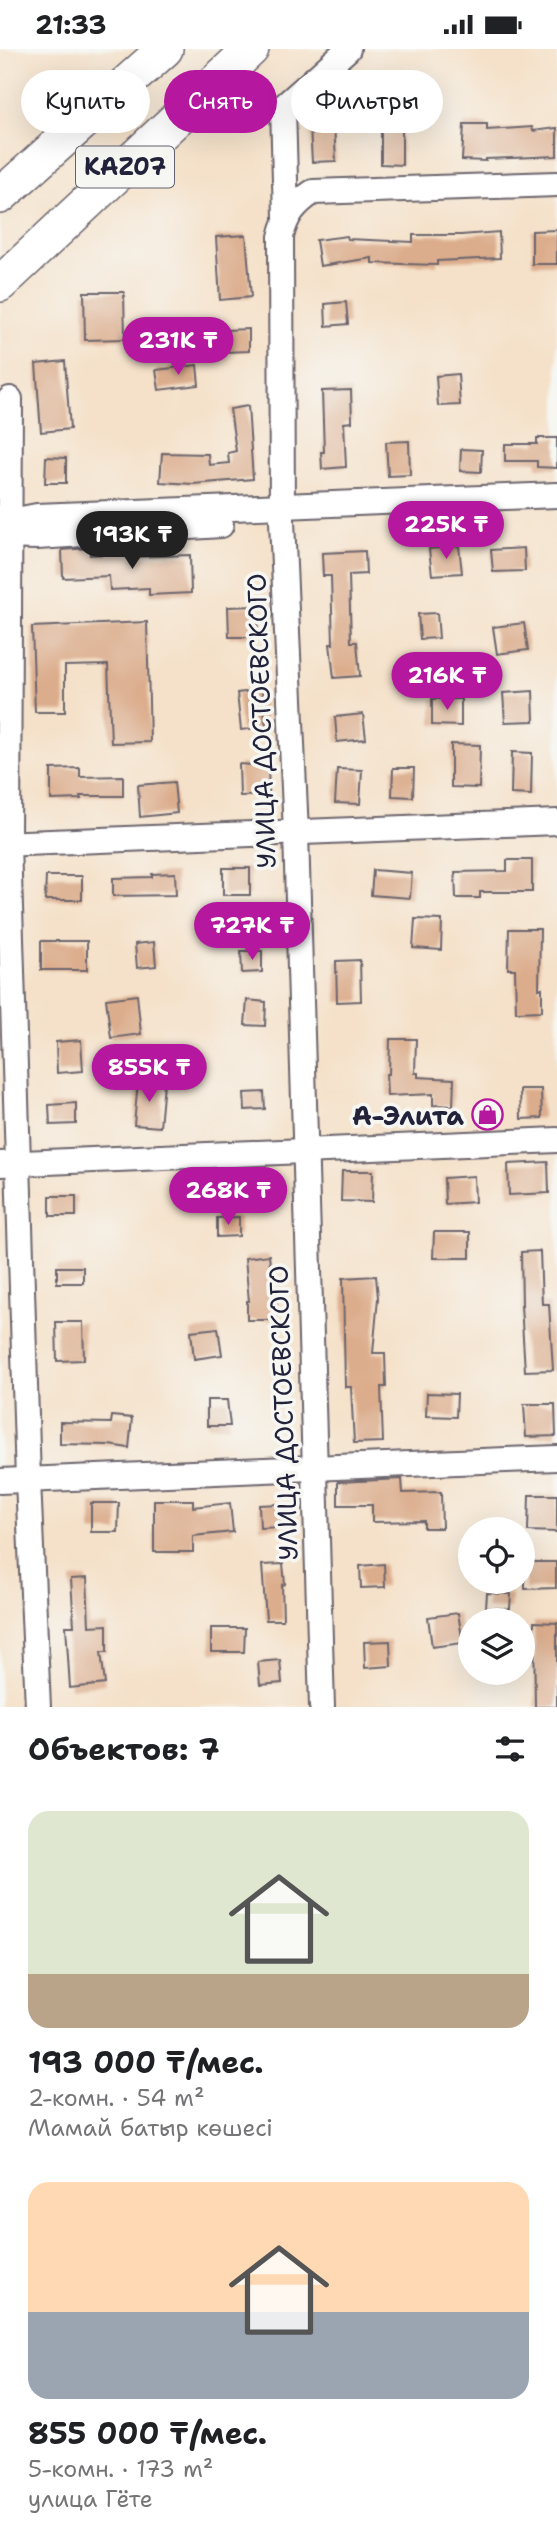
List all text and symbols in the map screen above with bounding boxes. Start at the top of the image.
text: 21:33 [35,7,107,42]
chip: Купить [21,70,150,133]
chip: Снять [164,70,277,133]
chip: Фильтры [291,70,443,133]
road number: KAZ07 [76,147,174,187]
pin: 231K ₸ [121,317,235,377]
text: 231K ₸ [138,325,218,355]
pin: 225K ₸ [389,501,503,561]
text: 225K ₸ [404,509,488,539]
pin: 193K ₸ [75,511,189,571]
text: 193K ₸ [92,519,172,549]
street label: УЛИЦА ДОСТОЕВСКОГО [238,573,284,869]
pin: 216K ₸ [390,653,504,712]
text: 216K ₸ [408,660,486,690]
pin: 727K ₸ [195,902,309,962]
text: 727K ₸ [210,910,294,940]
pin: 855K ₸ [92,1045,206,1104]
text: 855K ₸ [108,1052,190,1082]
place label: А-Элита [352,1098,464,1133]
shop icon: А-Элита [470,1098,504,1132]
pin: 268K ₸ [171,1167,285,1227]
text: 268K ₸ [185,1175,271,1205]
street label: УЛИЦА ДОСТОЕВСКОГО [260,1265,306,1561]
map controls [458,1517,535,1685]
button: locate [458,1517,535,1594]
button: layers [458,1608,535,1685]
text: Объектов: 7 [28,1729,220,1770]
icon: filters [491,1730,529,1768]
icon: home [216,1856,342,1982]
text: 193 000 ₸/мес. [28,2042,264,2083]
text: 2-комн. · 54 m² [28,2083,205,2113]
text: Мамай батыр көшесі [28,2113,273,2143]
icon: home [216,2227,342,2353]
text: 855 000 ₸/мес. [28,2413,267,2454]
text: 5-комн. · 173 m² [28,2454,213,2484]
text: улица Гёте [28,2484,153,2514]

